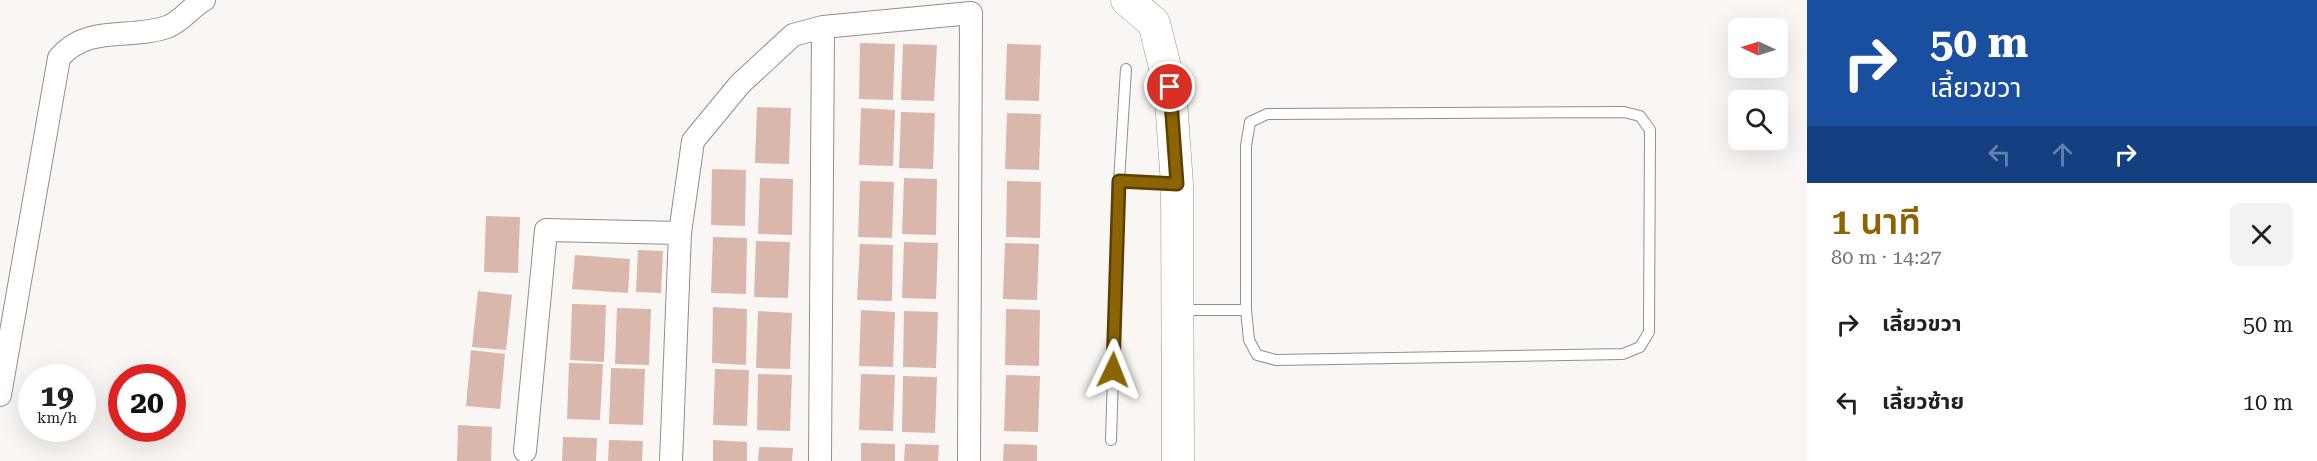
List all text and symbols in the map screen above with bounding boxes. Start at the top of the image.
north arrow [1728,18,1788,78]
map controls [1728,18,1788,150]
text: 50 m [1930,18,2028,67]
icon: right [1831,24,1909,102]
pin [1144,61,1195,112]
icon: arrive [1153,70,1186,103]
text: เลี้ยวขวา [1930,72,2021,104]
button: search [1728,90,1788,150]
icon: left [1983,138,2016,171]
icon: ahead [2046,138,2079,171]
icon: right [2109,138,2142,171]
text: 1 นาที [1831,201,1921,243]
button: close [2230,203,2293,266]
text: 80 m · 14:27 [1831,245,1942,269]
icon: right [1831,308,1864,341]
text: เลี้ยวขวา [1882,311,1962,336]
text: 50 m [2243,312,2293,337]
position arrow [1081,338,1145,402]
speed limit sign: 20 [108,364,186,442]
text: 19 [40,378,74,413]
icon: left [1831,386,1864,419]
text: เลี้ยวซ้าย [1882,389,1964,414]
text: 10 m [2243,390,2293,415]
text: km/h [37,409,77,427]

